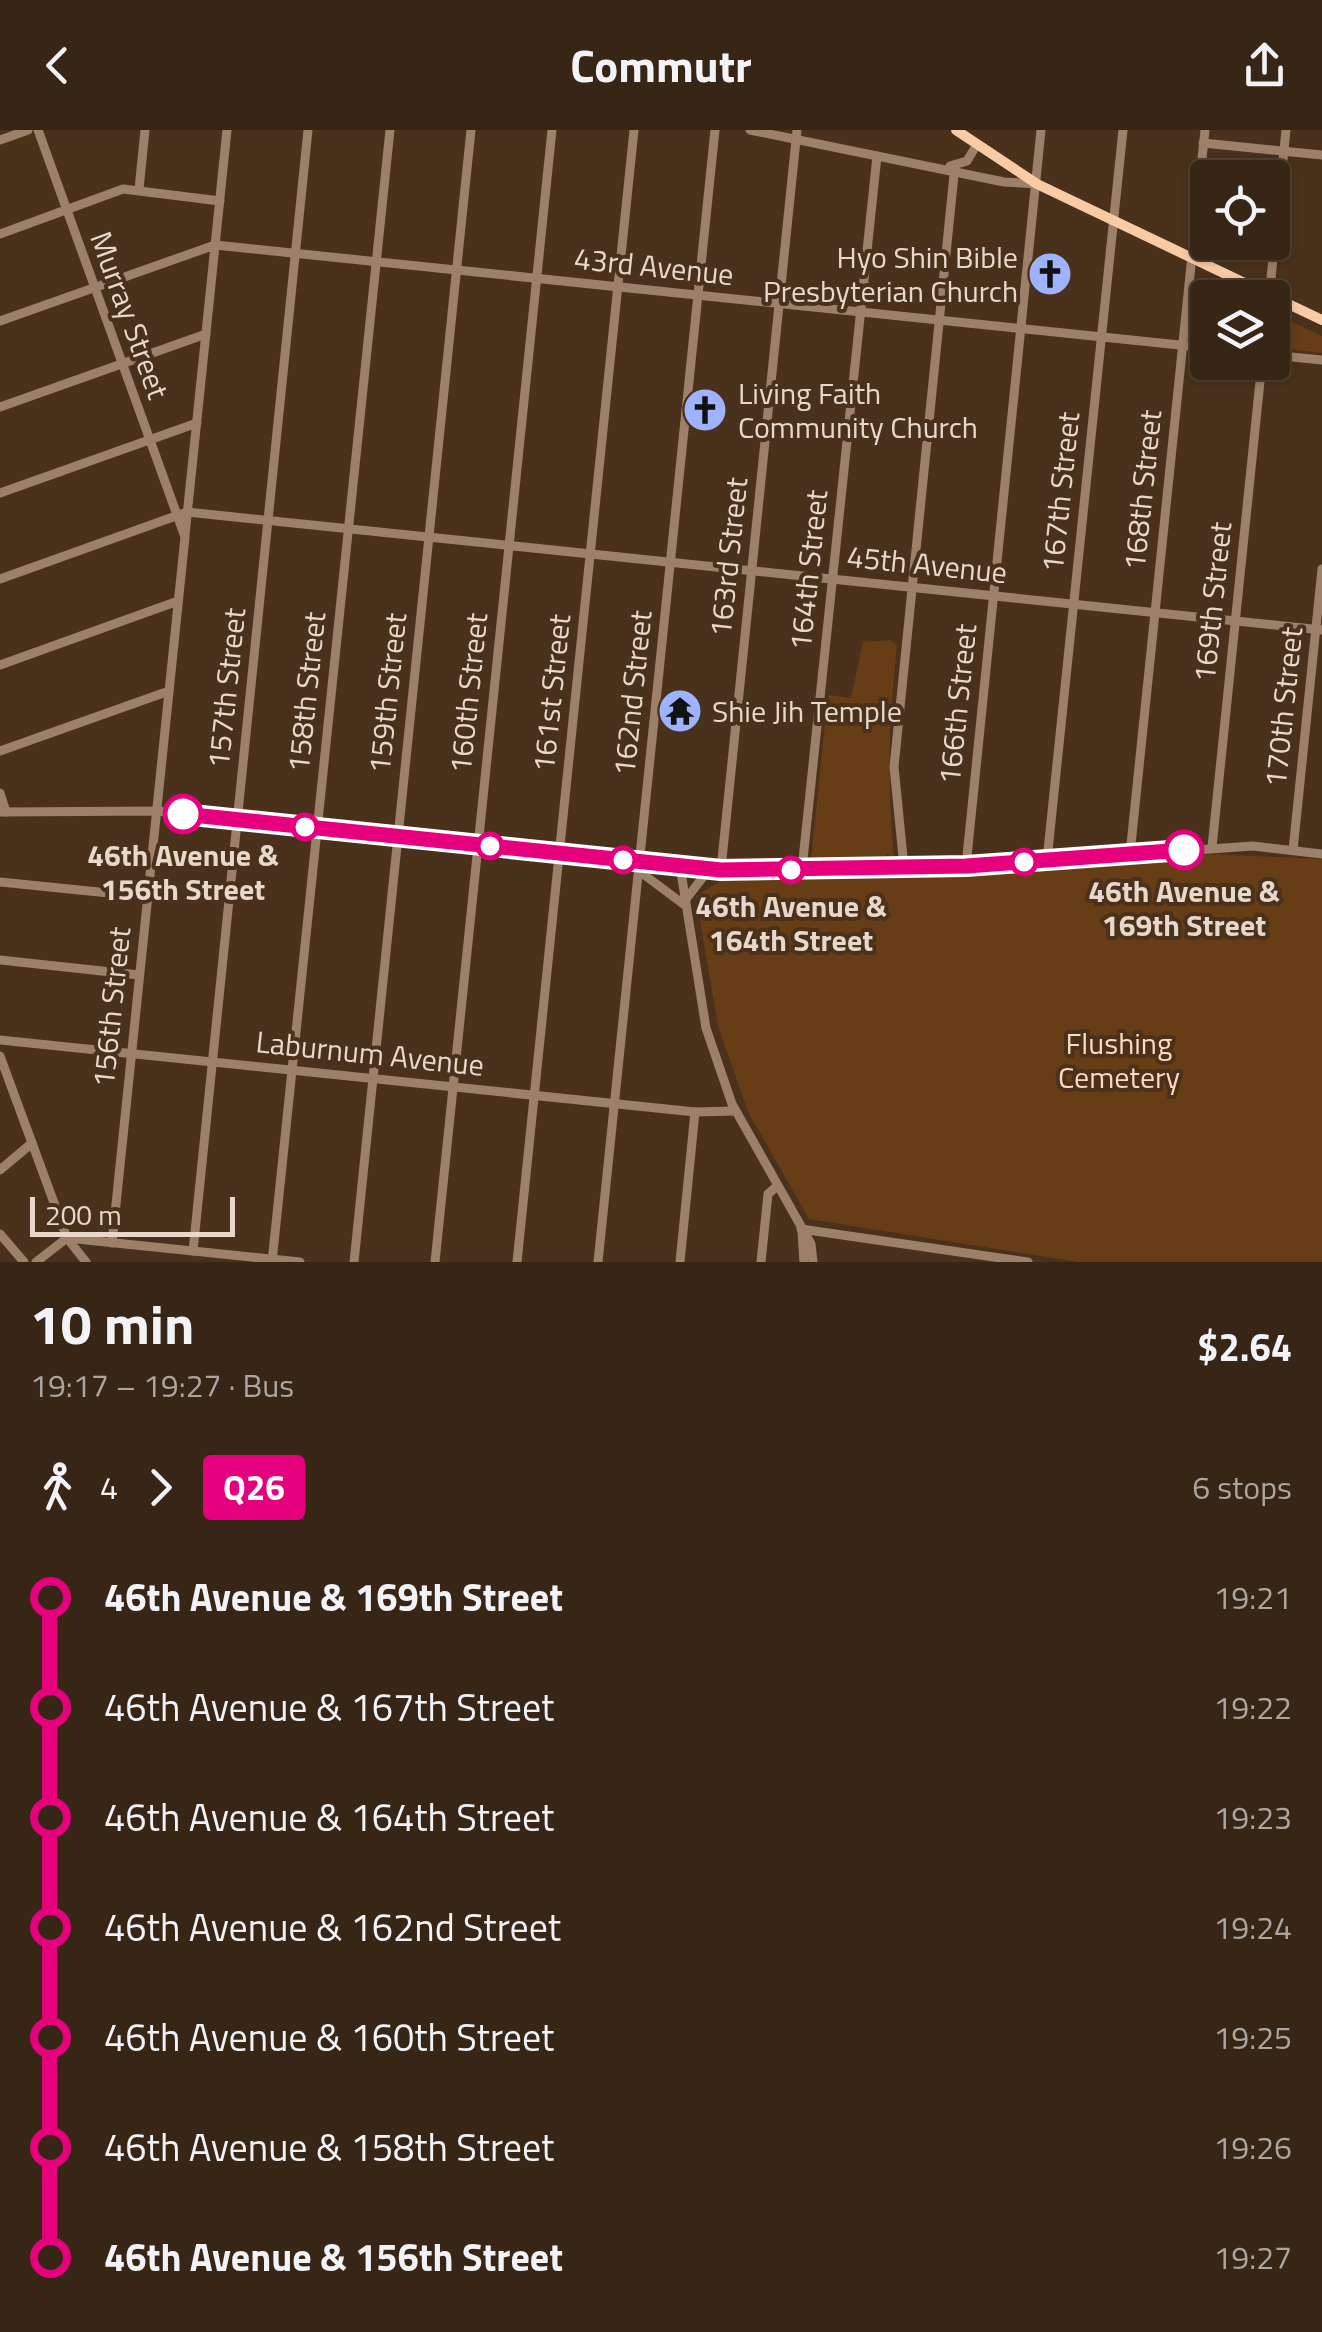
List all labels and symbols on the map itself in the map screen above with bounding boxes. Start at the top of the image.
street label: Murray Street [78,225,182,406]
place label: Hyo Shin Bible Presbyterian Church [763,234,1018,314]
street label: 43rd Avenue [572,235,736,297]
church icon: Hyo Shin Bible Presbyterian Church [1027,251,1073,297]
place label: Living Faith Community Church [738,370,978,450]
church icon: Living Faith Community Church [682,387,728,433]
street label: 168th Street [1111,407,1173,572]
street label: 167th Street [1029,409,1091,574]
street label: 163rd Street [697,474,759,639]
street label: 164th Street [777,487,839,652]
street label: 169th Street [1181,519,1243,684]
street label: 45th Avenue [845,533,1009,595]
street label: 157th Street [195,605,257,770]
street label: 162nd Street [600,607,664,778]
street label: 158th Street [275,609,337,774]
street label: 159th Street [356,610,418,775]
street label: 160th Street [437,610,499,775]
street label: 161st Street [520,611,582,774]
street label: 166th Street [926,621,988,786]
street label: 170th Street [1252,624,1314,789]
temple icon: Shie Jih Temple [657,688,703,734]
place label: Shie Jih Temple [712,688,902,734]
marker: 46th Avenue & 156th Street [164,795,202,833]
unlabelled marker [292,814,318,840]
marker: 46th Avenue & 169th Street [1165,831,1203,869]
place label: 46th Avenue & 156th Street [87,832,279,912]
unlabelled marker [477,833,503,859]
unlabelled marker [610,847,636,873]
unlabelled marker [1011,849,1037,875]
marker: 46th Avenue & 164th Street [778,857,804,883]
place label: 46th Avenue & 169th Street [1088,868,1280,948]
place label: 46th Avenue & 164th Street [695,883,887,963]
street label: 156th Street [80,924,142,1089]
street label: Laburnum Avenue [254,1018,486,1088]
park label: Flushing Cemetery [1058,1020,1180,1100]
scale bar [30,1192,235,1236]

